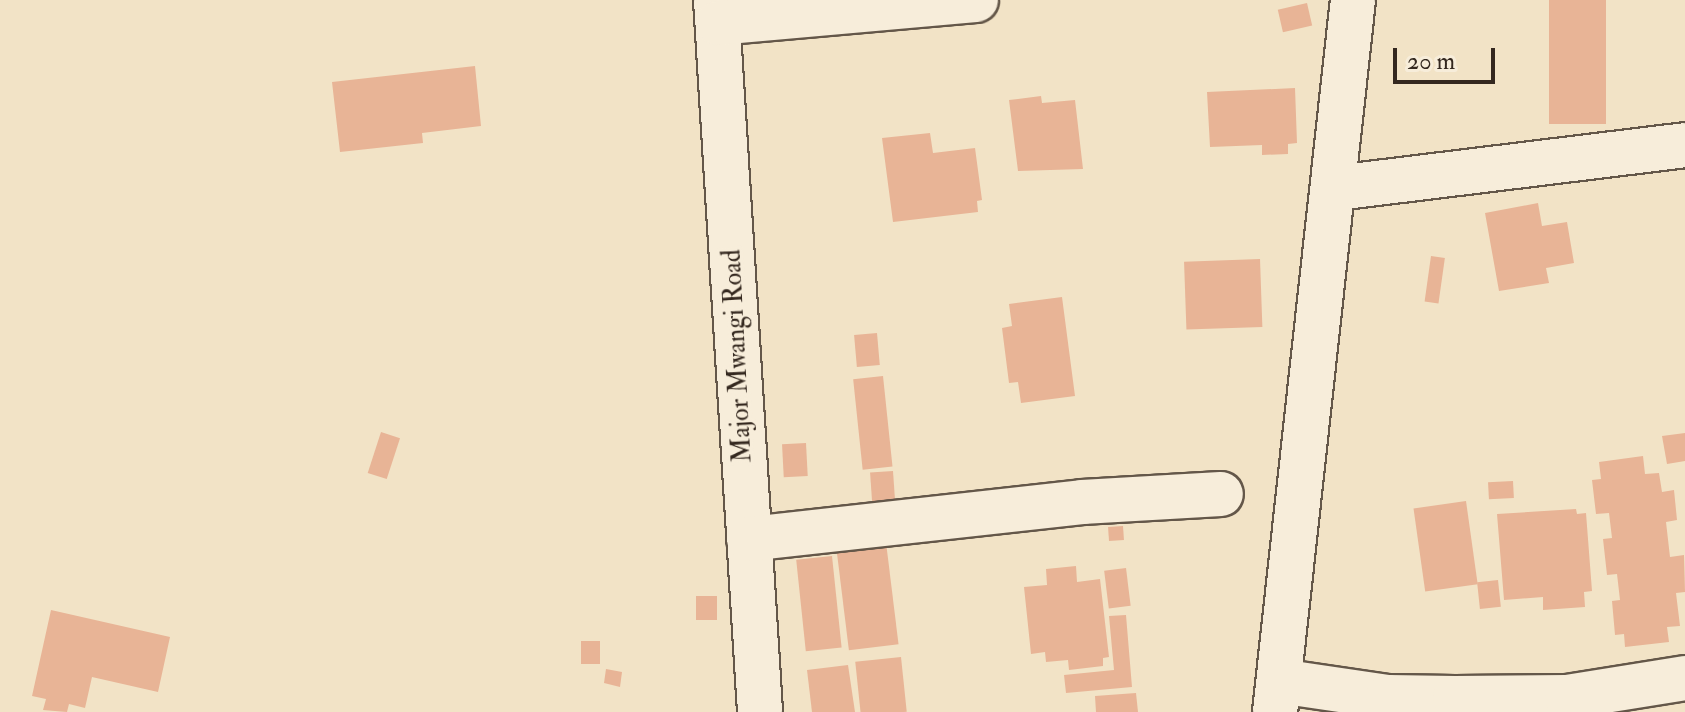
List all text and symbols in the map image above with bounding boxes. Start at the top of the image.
scale bar [1397,32,1499,82]
text: 20 m [1407,46,1455,77]
street label: Major Mwangi Road [717,249,759,463]

